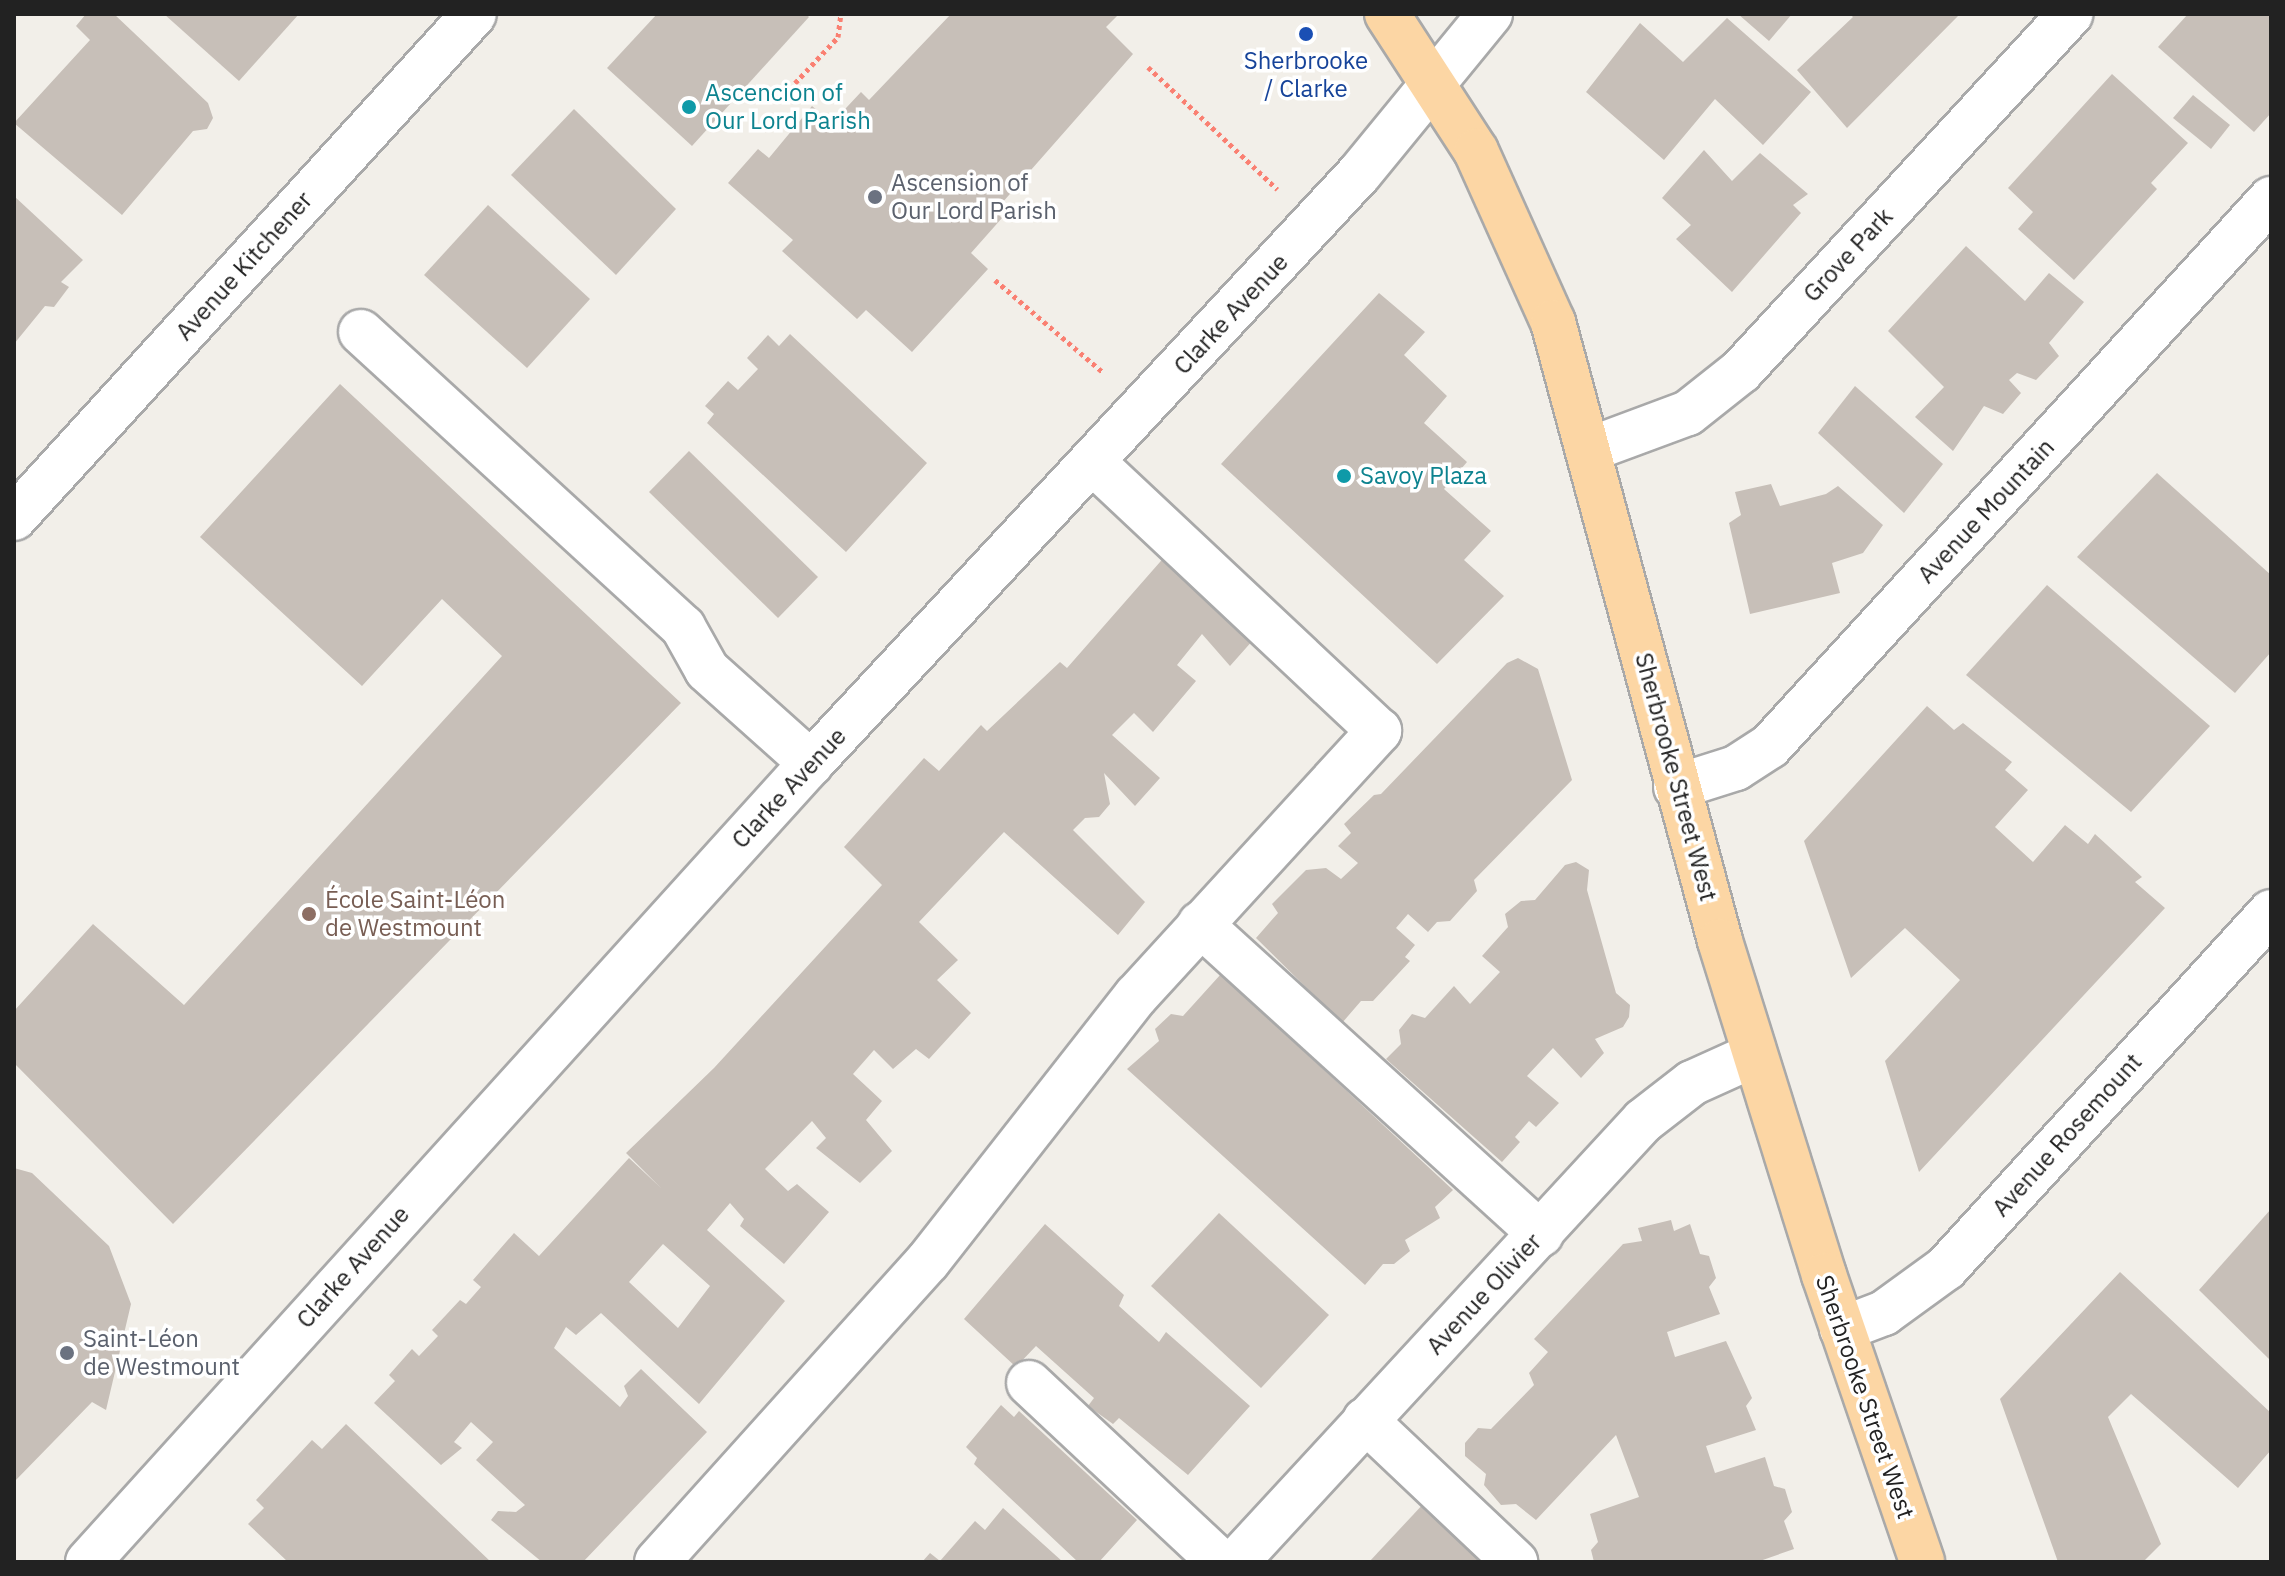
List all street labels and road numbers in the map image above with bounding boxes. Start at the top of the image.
street label: Avenue Kitchener [170,186,318,346]
street label: Grove Park [1797,202,1899,308]
street label: Clarke Avenue [1168,248,1294,380]
street label: Avenue Mountain [1912,433,2060,589]
street label: Sherbrooke Street West [1629,650,1723,904]
street label: Clarke Avenue [726,722,852,854]
street label: Avenue Rosemount [1986,1048,2148,1222]
street label: Clarke Avenue [291,1200,415,1334]
street label: Avenue Olivier [1421,1227,1547,1361]
street label: Sherbrooke Street West [1810,1271,1920,1523]

